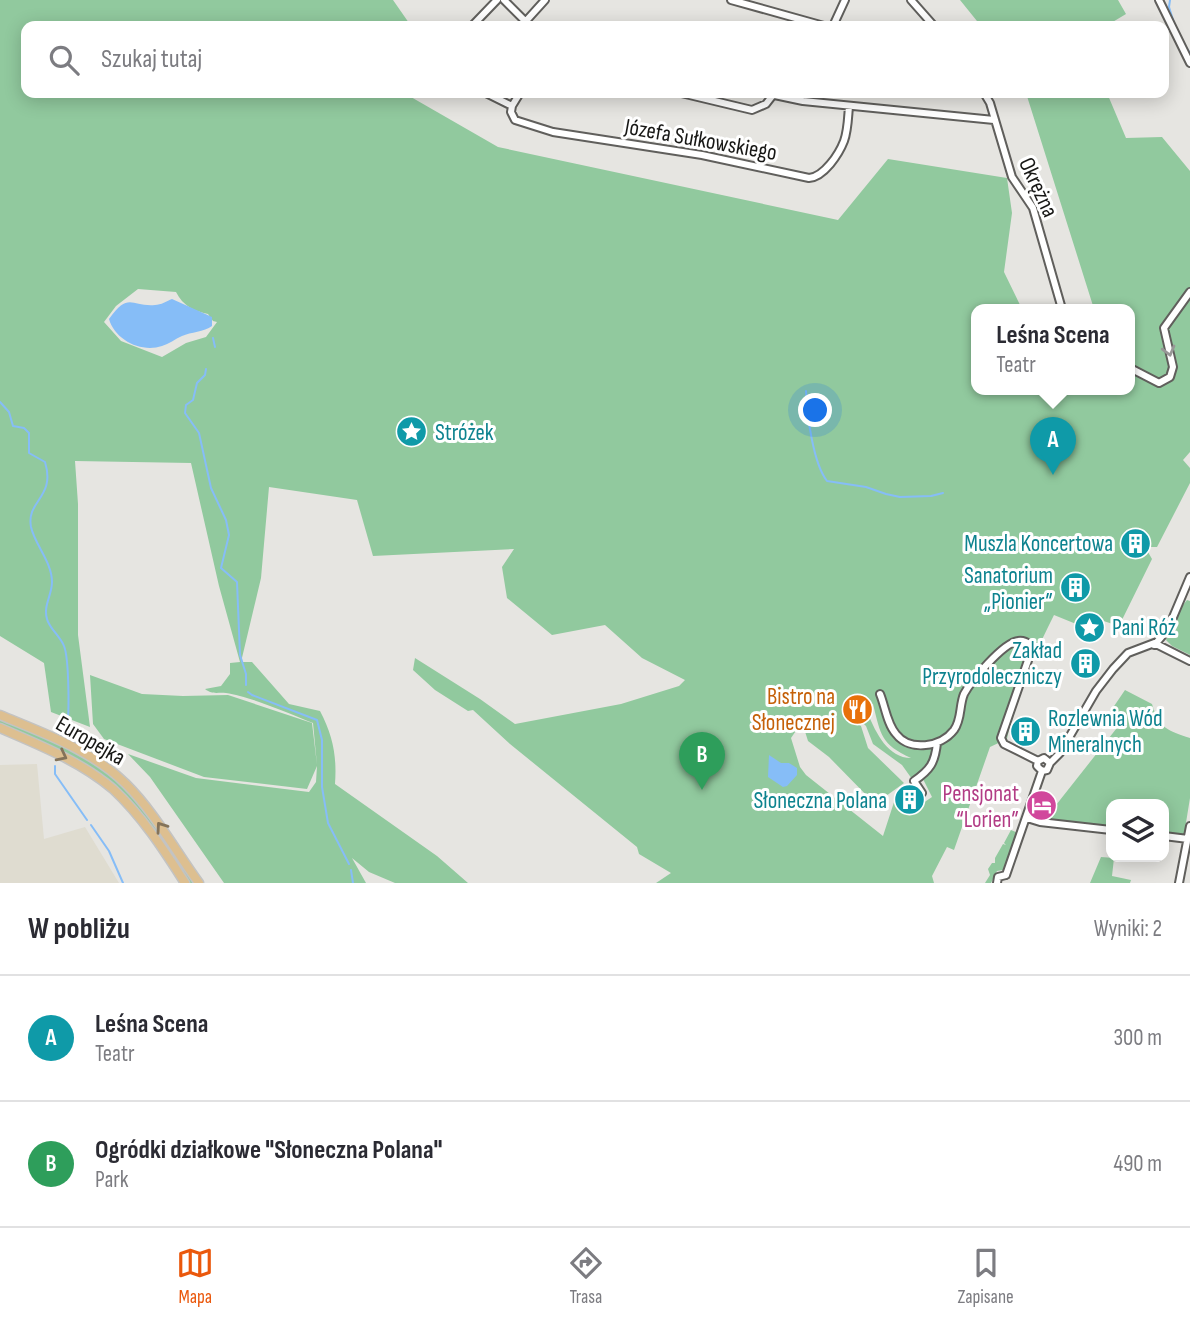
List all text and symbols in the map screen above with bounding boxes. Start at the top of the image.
search box [21,21,1169,98]
icon: search [45,41,83,79]
text: Szukaj tutaj [101,44,202,75]
street label: Józefa Sułkowskiego [622,113,779,167]
street label: Okrężna [1012,153,1064,222]
popup [971,304,1135,395]
text: Leśna Scena [996,320,1110,351]
one-way arrow [1161,344,1175,356]
text: Teatr [996,351,1036,379]
your location [798,393,832,427]
place icon: Stróżek [395,415,429,449]
pin: A [1030,417,1076,475]
place label: Stróżek [435,419,494,447]
building icon: Muszla Koncertowa [1119,526,1153,560]
place label: Muszla Koncertowa [964,530,1113,558]
place label: Sanatorium „Pionier” [964,562,1053,616]
building icon: Sanatorium „Pionier” [1059,571,1093,605]
place icon: Pani Róż [1072,610,1106,644]
place label: Pani Róż [1112,614,1176,642]
place label: Zakład Przyrodoleczniczy [922,637,1062,691]
building icon: Zakład Przyrodoleczniczy [1068,646,1102,680]
place label: Bistro na Słonecznej [752,683,835,737]
restaurant icon: Bistro na Słonecznej [841,692,875,726]
place label: Rozlewnia Wód Mineralnych [1048,705,1163,759]
street label: Europejka [51,710,130,772]
building icon: Rozlewnia Wód Mineralnych [1008,714,1042,748]
pin: B [679,732,725,790]
one-way arrow [55,748,67,762]
place label: Pensjonat “Lorien” [943,780,1019,834]
building icon: Słoneczna Polana [893,783,927,817]
place label: Słoneczna Polana [753,787,887,815]
hotel icon: Pensjonat “Lorien” [1025,789,1059,823]
map controls [1106,799,1169,862]
button: layers [1106,799,1169,862]
one-way arrow [157,822,169,835]
text: W pobliżu [28,911,130,947]
text: Wyniki: 2 [1094,915,1162,943]
text: Leśna Scena [95,1009,208,1040]
text: A [46,1024,56,1052]
text: 300 m [1113,1024,1162,1052]
text: Teatr [95,1040,135,1068]
text: Ogródki działkowe "Słoneczna Polana" [95,1135,442,1166]
text: B [46,1150,56,1178]
text: 490 m [1113,1150,1162,1178]
text: Park [95,1166,129,1194]
tab: Mapa [176,1244,214,1309]
tab: Trasa [567,1244,605,1309]
tab: Zapisane [957,1244,1014,1309]

